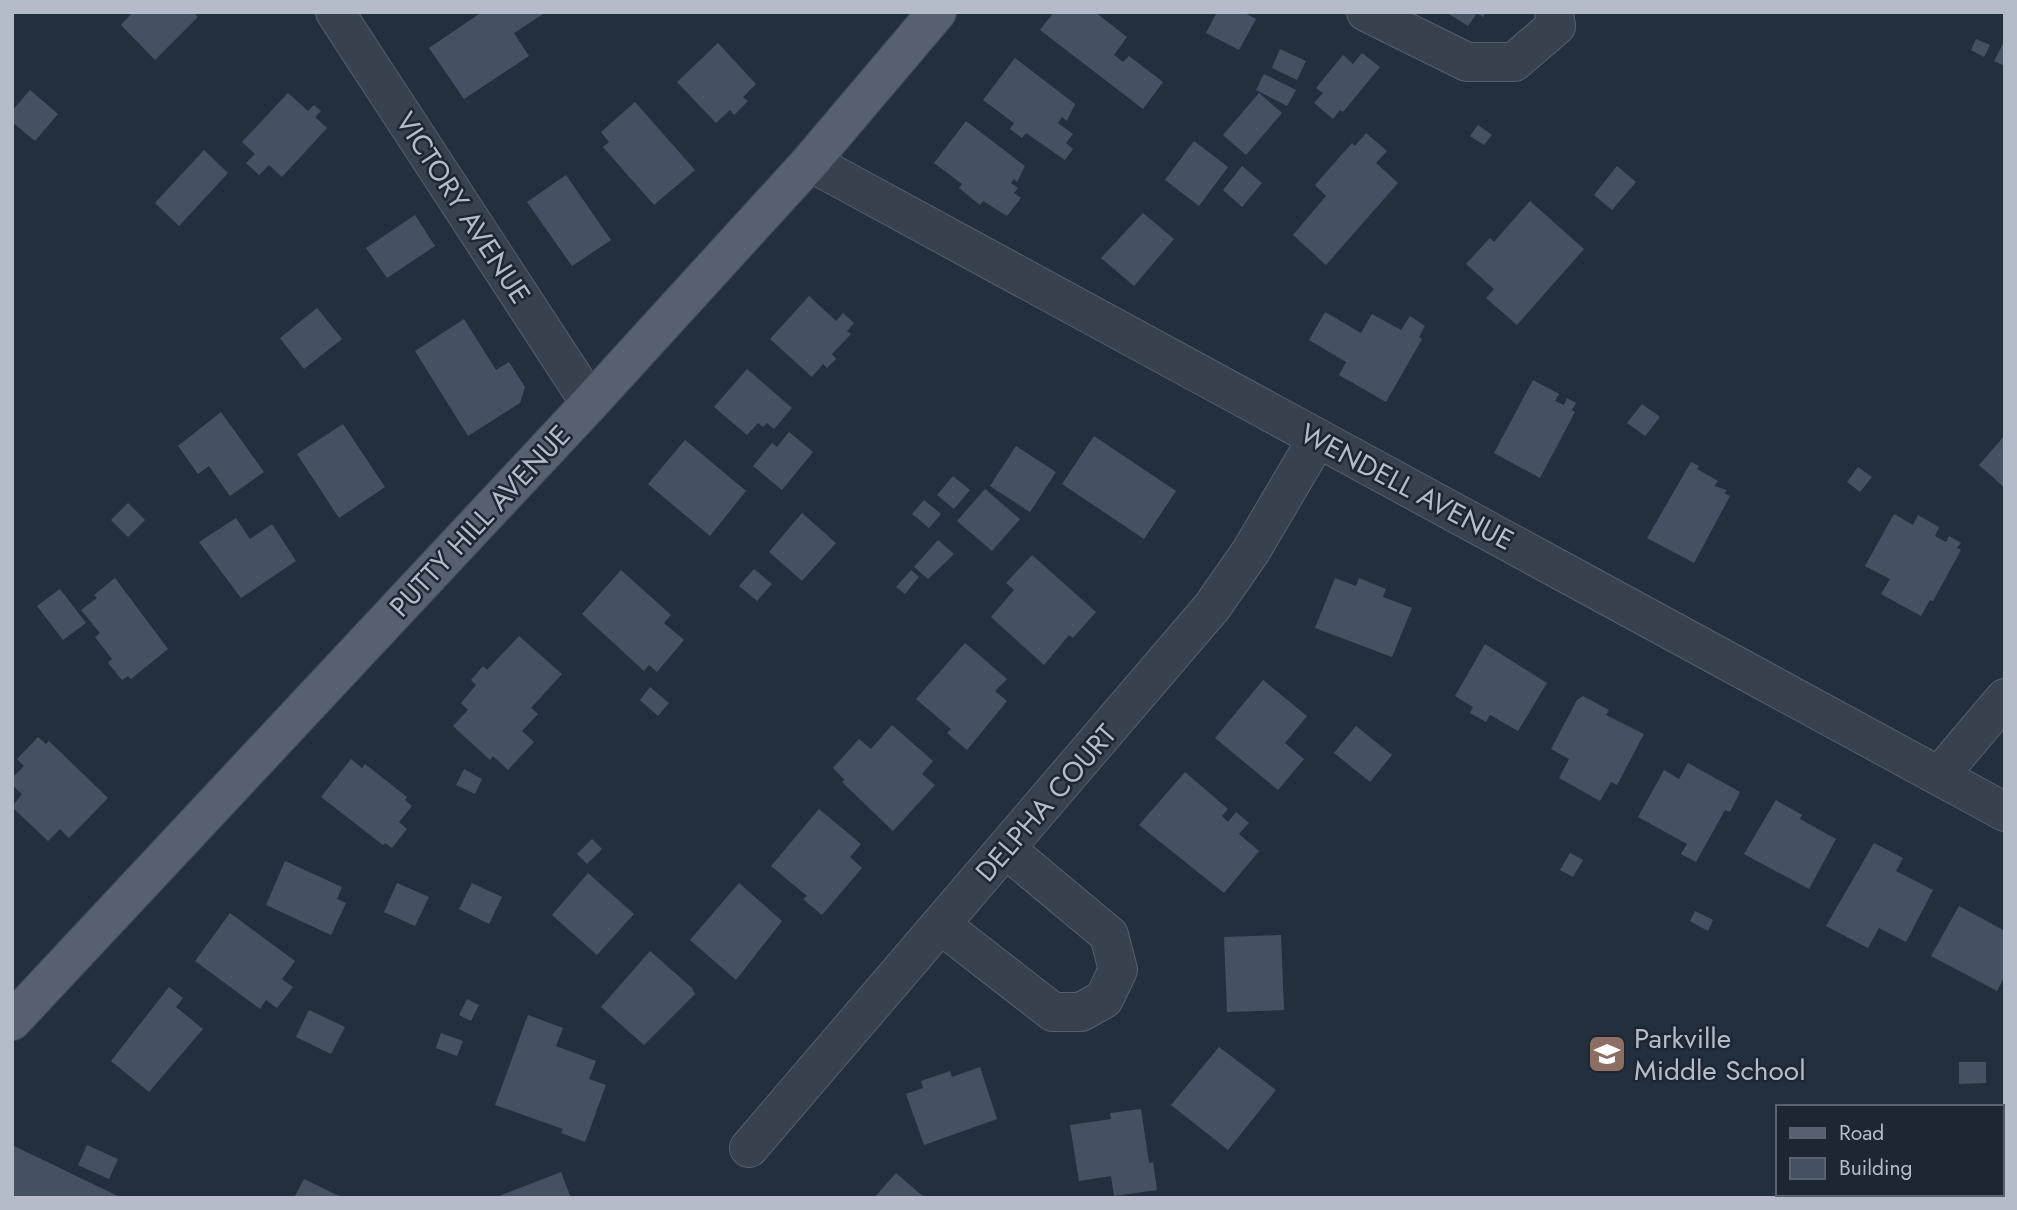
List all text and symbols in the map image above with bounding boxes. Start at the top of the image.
street label: VICTORY AVENUE [386,104,540,312]
street label: WENDELL AVENUE [1293,413,1521,561]
street label: PUTTY HILL AVENUE [380,416,580,626]
street label: DELPHA COURT [966,715,1126,891]
place label: Parkville Middle School [1634,1018,1806,1091]
school or university icon: Parkville Middle School [1586,1033,1628,1075]
legend [1776,1105,2003,1196]
text: Road [1839,1118,1884,1148]
text: Building [1839,1153,1912,1183]

